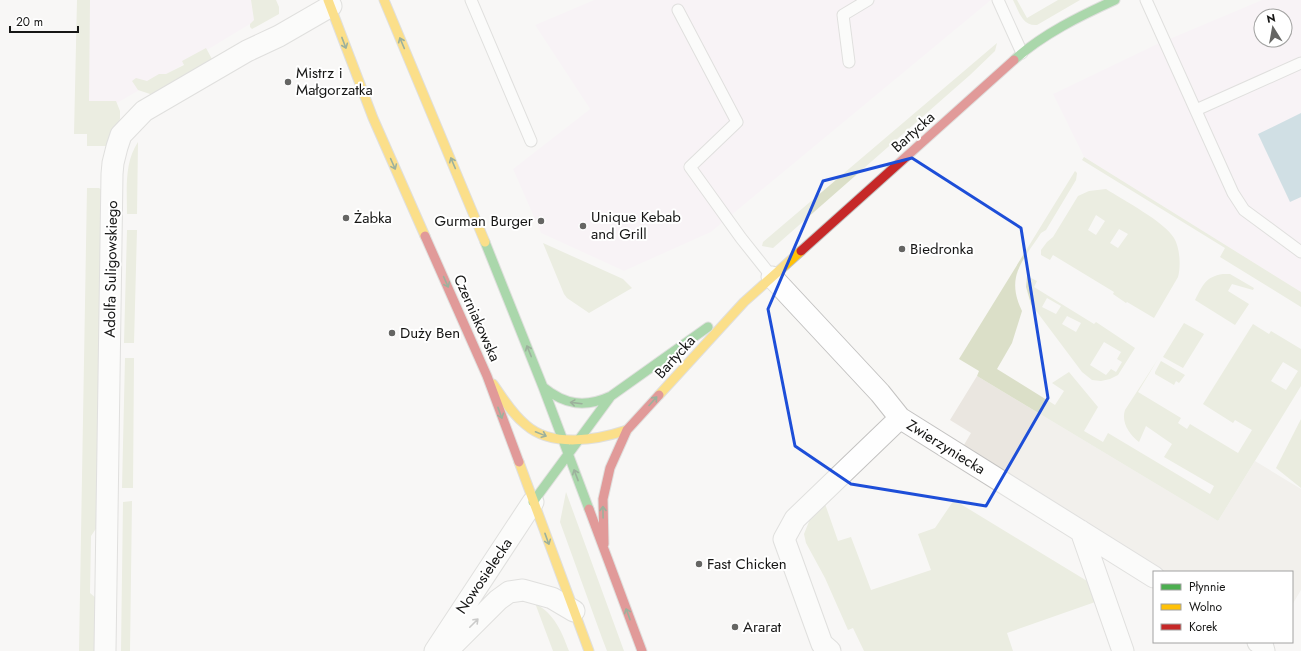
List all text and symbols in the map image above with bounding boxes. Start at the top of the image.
scale bar [10,8,78,34]
north arrow [1253,8,1293,48]
text: N [1265,9,1277,27]
text: 20 m [16,13,43,31]
one-way arrow [341,36,349,48]
one-way arrow [398,37,405,49]
place label: Mistrz i Małgorzatka [296,62,373,101]
marker: Mistrz i Małgorzatka [283,77,293,87]
street label: Bartycka [886,107,940,157]
one-way arrow [389,157,397,169]
one-way arrow [448,157,456,169]
street label: Adolfa Suligowskiego [99,200,123,338]
place label: Unique Kebab and Grill [591,206,681,245]
place label: Żabka [354,207,392,229]
place label: Gurman Burger [434,210,534,232]
marker: Żabka [341,213,351,223]
marker: Gurman Burger [536,216,546,226]
marker: Unique Kebab and Grill [578,221,588,231]
place label: Biedronka [910,238,973,260]
marker: Biedronka [897,244,907,254]
street label: Czerniakowska [448,271,506,365]
one-way arrow [443,276,450,288]
place label: Duży Ben [400,322,460,344]
marker: Duży Ben [387,328,397,338]
street label: Bartycka [650,330,700,384]
one-way arrow [524,346,532,358]
one-way arrow [648,396,658,406]
one-way arrow [570,399,583,407]
one-way arrow [497,406,505,418]
street label: Zwierzyniecka [902,414,990,480]
one-way arrow [535,431,547,439]
one-way arrow [572,470,580,482]
one-way arrow [599,506,607,519]
one-way arrow [544,532,551,545]
street label: Nowosielecka [450,534,518,618]
place label: Fast Chicken [707,553,787,575]
marker: Fast Chicken [694,559,704,569]
legend [1153,571,1293,643]
text: Płynnie [1189,578,1226,596]
text: Wolno [1189,598,1223,616]
one-way arrow [624,608,631,621]
place label: Ararat [743,616,782,638]
one-way arrow [469,618,479,628]
text: Korek [1189,618,1218,636]
marker: Ararat [730,622,740,632]

